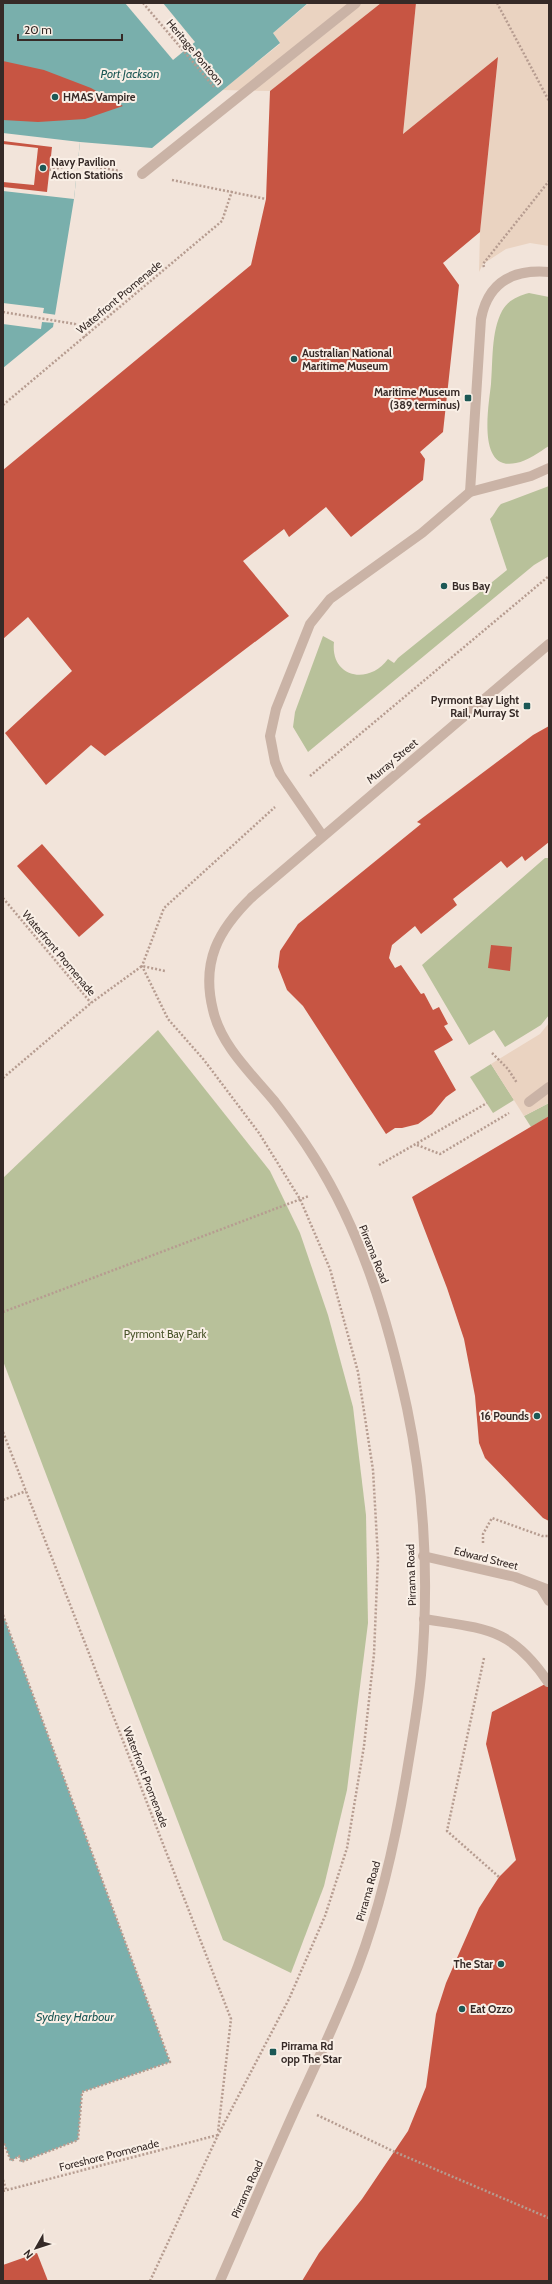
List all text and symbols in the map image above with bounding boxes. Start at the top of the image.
scale bar [18,16,122,42]
street label: Heritage Pontoon [163,16,227,88]
text: 20 m [24,22,52,37]
water label: Port Jackson [101,66,159,81]
place label: HMAS Vampire [63,90,136,104]
marker: HMAS Vampire [50,92,60,102]
place label: Navy Pavilion Action Stations [51,155,123,182]
marker: Navy Pavilion Action Stations [38,163,48,173]
street label: Waterfront Promenade [73,257,165,337]
place label: Australian National Maritime Museum [302,346,392,373]
marker: Australian National Maritime Museum [289,354,299,364]
place label: Maritime Museum (389 terminus) [374,385,460,412]
marker: Maritime Museum (389 terminus) [463,393,473,403]
place label: Bus Bay [452,579,490,593]
marker: Bus Bay [439,581,449,591]
place label: Pyrmont Bay Light Rail, Murray St [431,693,519,720]
marker: Pyrmont Bay Light Rail, Murray St [522,701,532,711]
street label: Murray Street [363,735,421,787]
street label: Waterfront Promenade [19,907,99,999]
street label: Pirrama Road [356,1223,392,1285]
park label: Pyrmont Bay Park [124,1327,206,1341]
place label: 16 Pounds [481,1409,529,1423]
marker: 16 Pounds [532,1411,542,1421]
street label: Edward Street [453,1543,520,1573]
street label: Pirrama Road [403,1544,419,1606]
street label: Waterfront Promenade [120,1724,172,1830]
street label: Pirrama Road [353,1859,383,1923]
place label: The Star [454,1957,493,1971]
marker: The Star [496,1959,506,1969]
place label: Eat Ozzo [470,2002,513,2016]
marker: Eat Ozzo [457,2004,467,2014]
water label: Sydney Harbour [36,2009,115,2024]
place label: Pirrama Rd opp The Star [281,2039,342,2066]
marker: Pirrama Rd opp The Star [268,2047,278,2057]
street label: Foreshore Promenade [58,2136,161,2174]
street label: Pirrama Road [228,2158,266,2220]
north arrow [16,2228,56,2268]
text: N [20,2247,36,2262]

